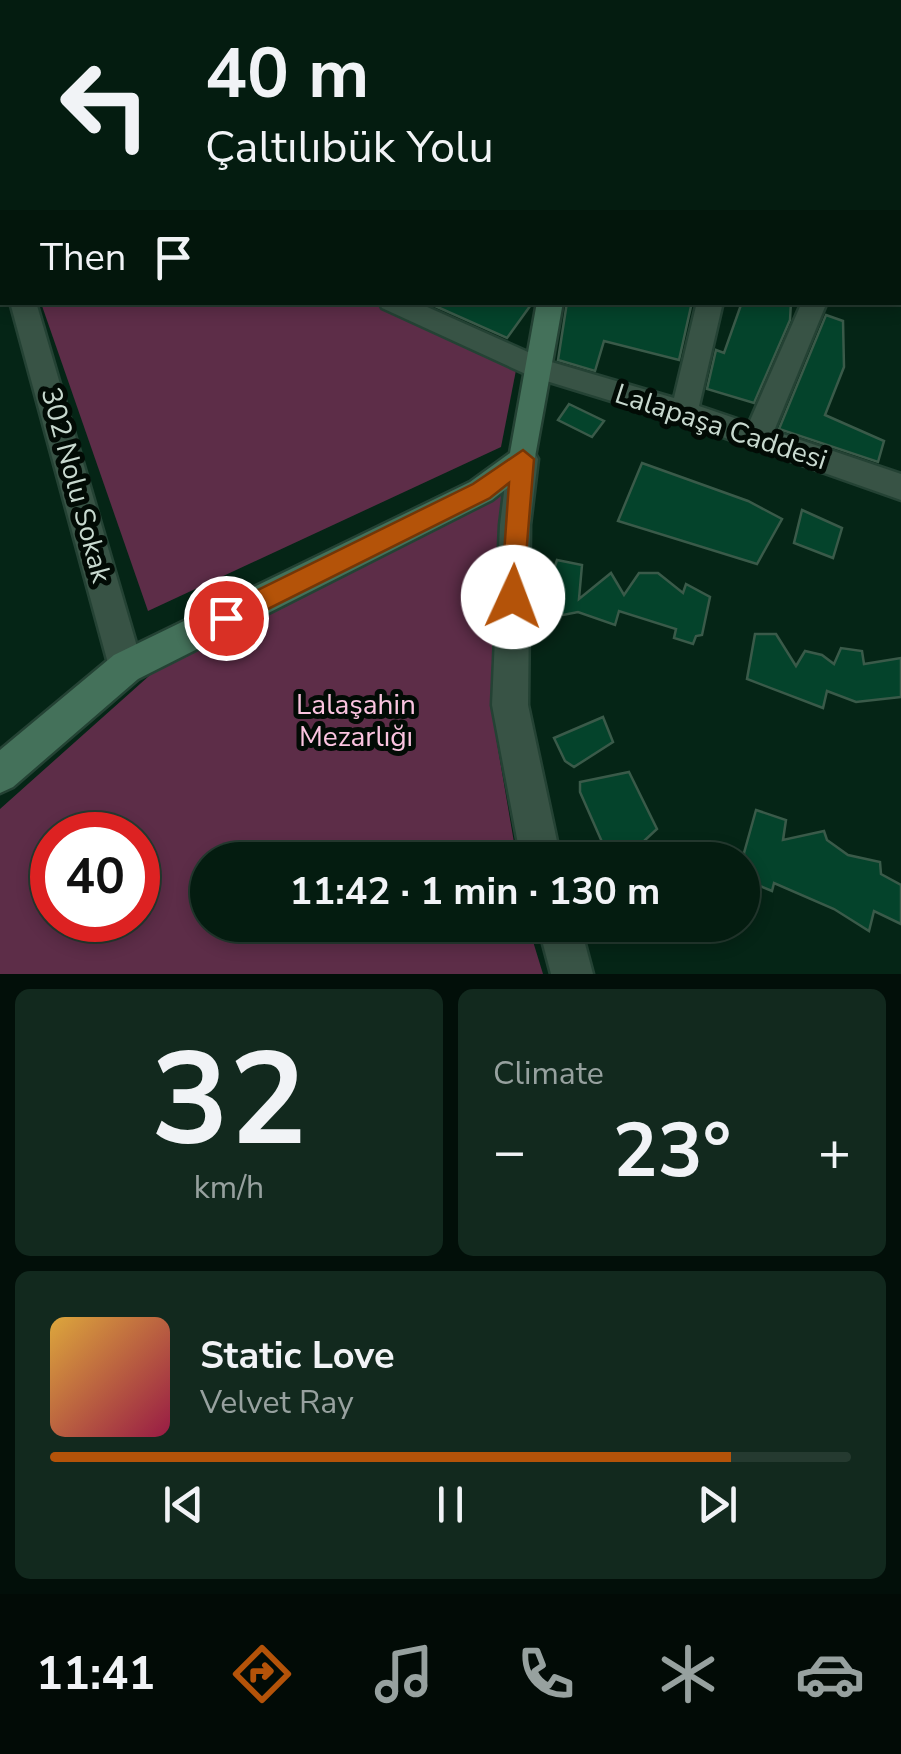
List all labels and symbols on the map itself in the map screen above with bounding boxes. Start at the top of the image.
street label: Lalapaşa Caddesi [610,375,832,479]
street label: 302 Nolu Sokak [32,383,121,588]
position arrow [461,545,565,649]
pin [184,576,269,661]
park label: Lalaşahin Mezarlığı [296,686,416,756]
speed limit sign: 40 [30,812,160,942]

